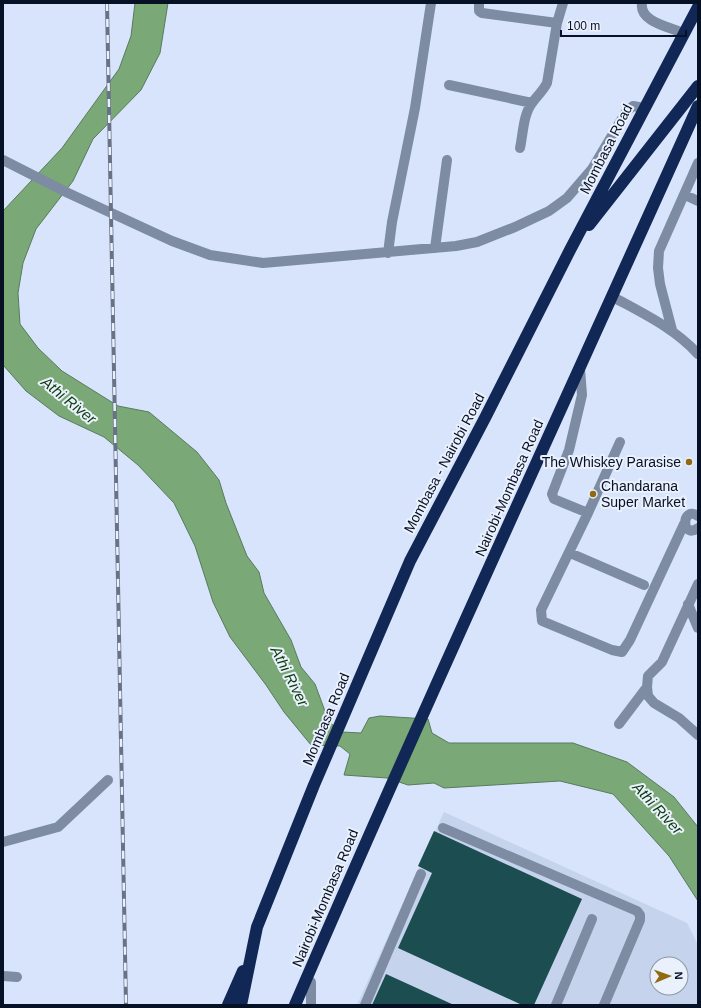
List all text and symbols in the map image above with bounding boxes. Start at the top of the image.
scale bar [561,12,686,38]
text: 100 m [567,19,600,33]
street label: Mombasa Road [576,101,636,197]
water label: Athi River [38,372,100,428]
street label: Mombasa - Nairobi Road [400,391,488,535]
street label: Nairobi-Mombasa Road [472,417,546,559]
place label: The Whiskey Parasise [542,454,681,470]
marker: The Whiskey Parasise [684,457,694,467]
place label: Chandarana Super Market [601,478,685,510]
marker: Chandarana Super Market [588,489,598,499]
water label: Athi River [267,642,313,710]
street label: Mombasa Road [299,670,353,768]
water label: Athi River [629,778,687,838]
street label: Nairobi-Mombasa Road [289,827,361,969]
north arrow [649,956,689,996]
text: N [673,971,685,980]

